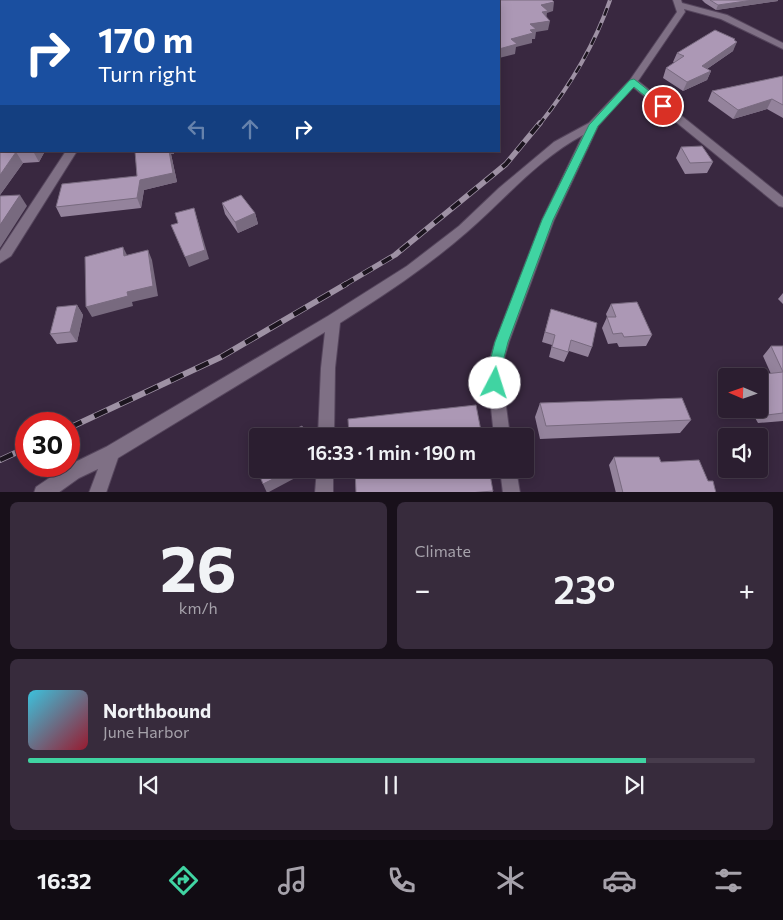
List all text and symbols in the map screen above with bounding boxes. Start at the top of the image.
text: 170 m [98,17,193,60]
icon: right [15,20,80,85]
text: Turn right [98,60,196,87]
pin [642,85,684,127]
icon: arrive [649,92,677,120]
icon: left [183,115,211,143]
icon: ahead [236,115,264,143]
icon: right [289,115,317,143]
position arrow [468,356,520,408]
north arrow [718,368,768,418]
map controls [718,368,768,478]
speed limit sign: 30 [15,412,80,477]
button: sound [718,428,768,478]
text: 16:33 · 1 min · 190 m [307,441,476,464]
text: 26 [160,526,237,605]
text: Climate [415,541,471,560]
text: 23° [553,565,615,612]
text: − [415,572,430,606]
text: + [739,572,755,606]
text: km/h [179,598,218,617]
text: Northbound [103,699,211,722]
text: June Harbor [103,722,189,741]
icon: previous [135,771,163,799]
icon: pause [377,771,405,799]
icon: next [620,771,648,799]
icon: directions [166,863,201,898]
icon: music [275,863,310,898]
icon: phone [384,863,419,898]
icon: climate [493,863,528,898]
icon: car [602,863,637,898]
icon: filters [711,863,746,898]
text: 16:32 [37,867,92,894]

